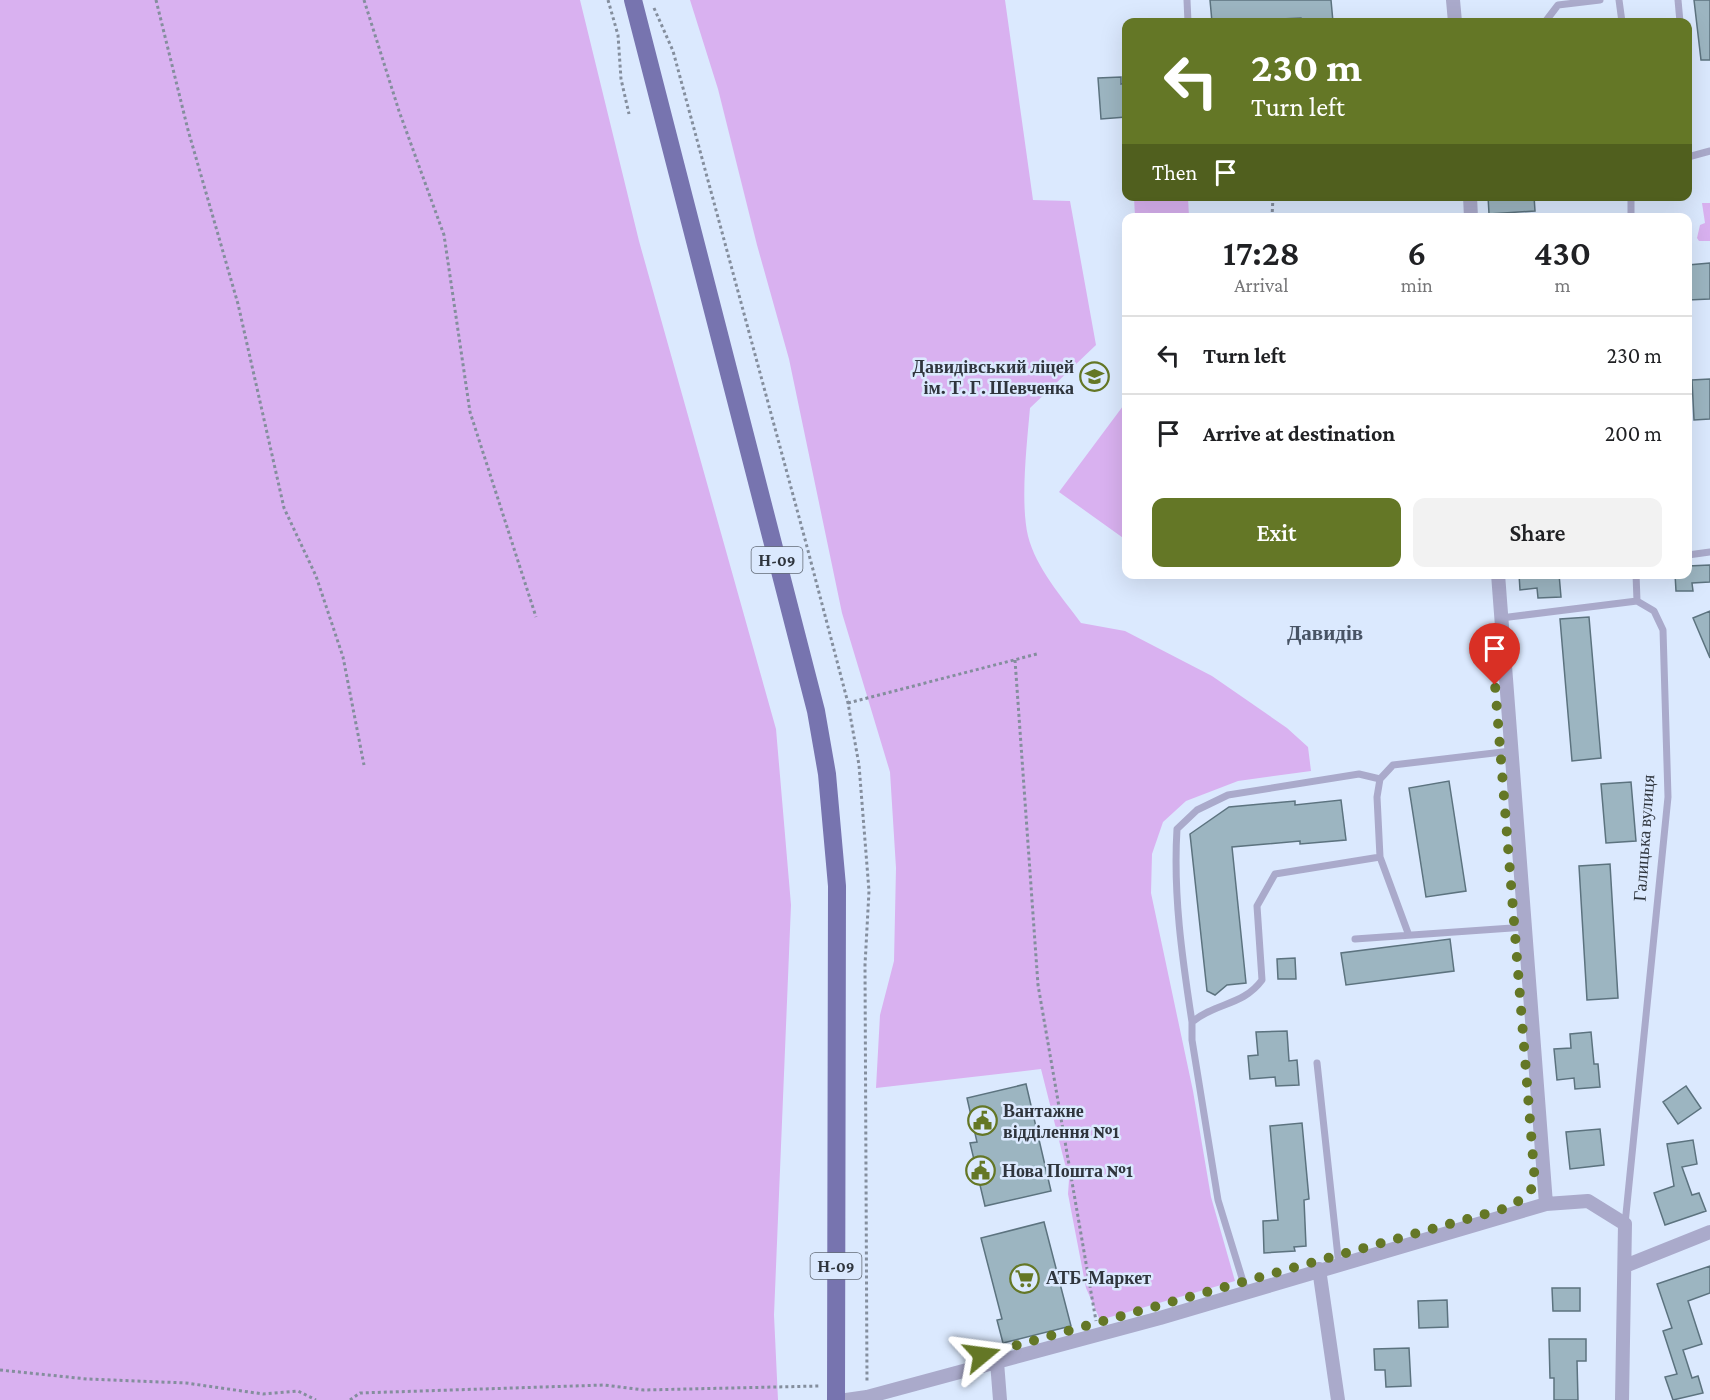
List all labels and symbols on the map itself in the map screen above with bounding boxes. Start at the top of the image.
place label: Давидівський ліцей ім. Т. Г. Шевченка [913,357,1074,398]
school or university icon: Давидівський ліцей ім. Т. Г. Шевченка [1079,361,1111,393]
road number: Н-09 [752,547,802,573]
district label: Давидів [1287,621,1363,645]
pin [1469,623,1520,685]
street label: Галицька вулиця [1630,774,1658,902]
place label: Вантажне відділення №1 [1003,1101,1119,1142]
public building icon: Вантажне відділення №1 [966,1105,998,1137]
public building icon: Нова Пошта №1 [965,1155,997,1187]
place label: Нова Пошта №1 [1002,1161,1133,1181]
road number: Н-09 [810,1253,862,1279]
supermarket icon: АТБ-Маркет [1009,1262,1041,1294]
place label: АТБ-Маркет [1046,1268,1151,1288]
position arrow [950,1323,1014,1387]

